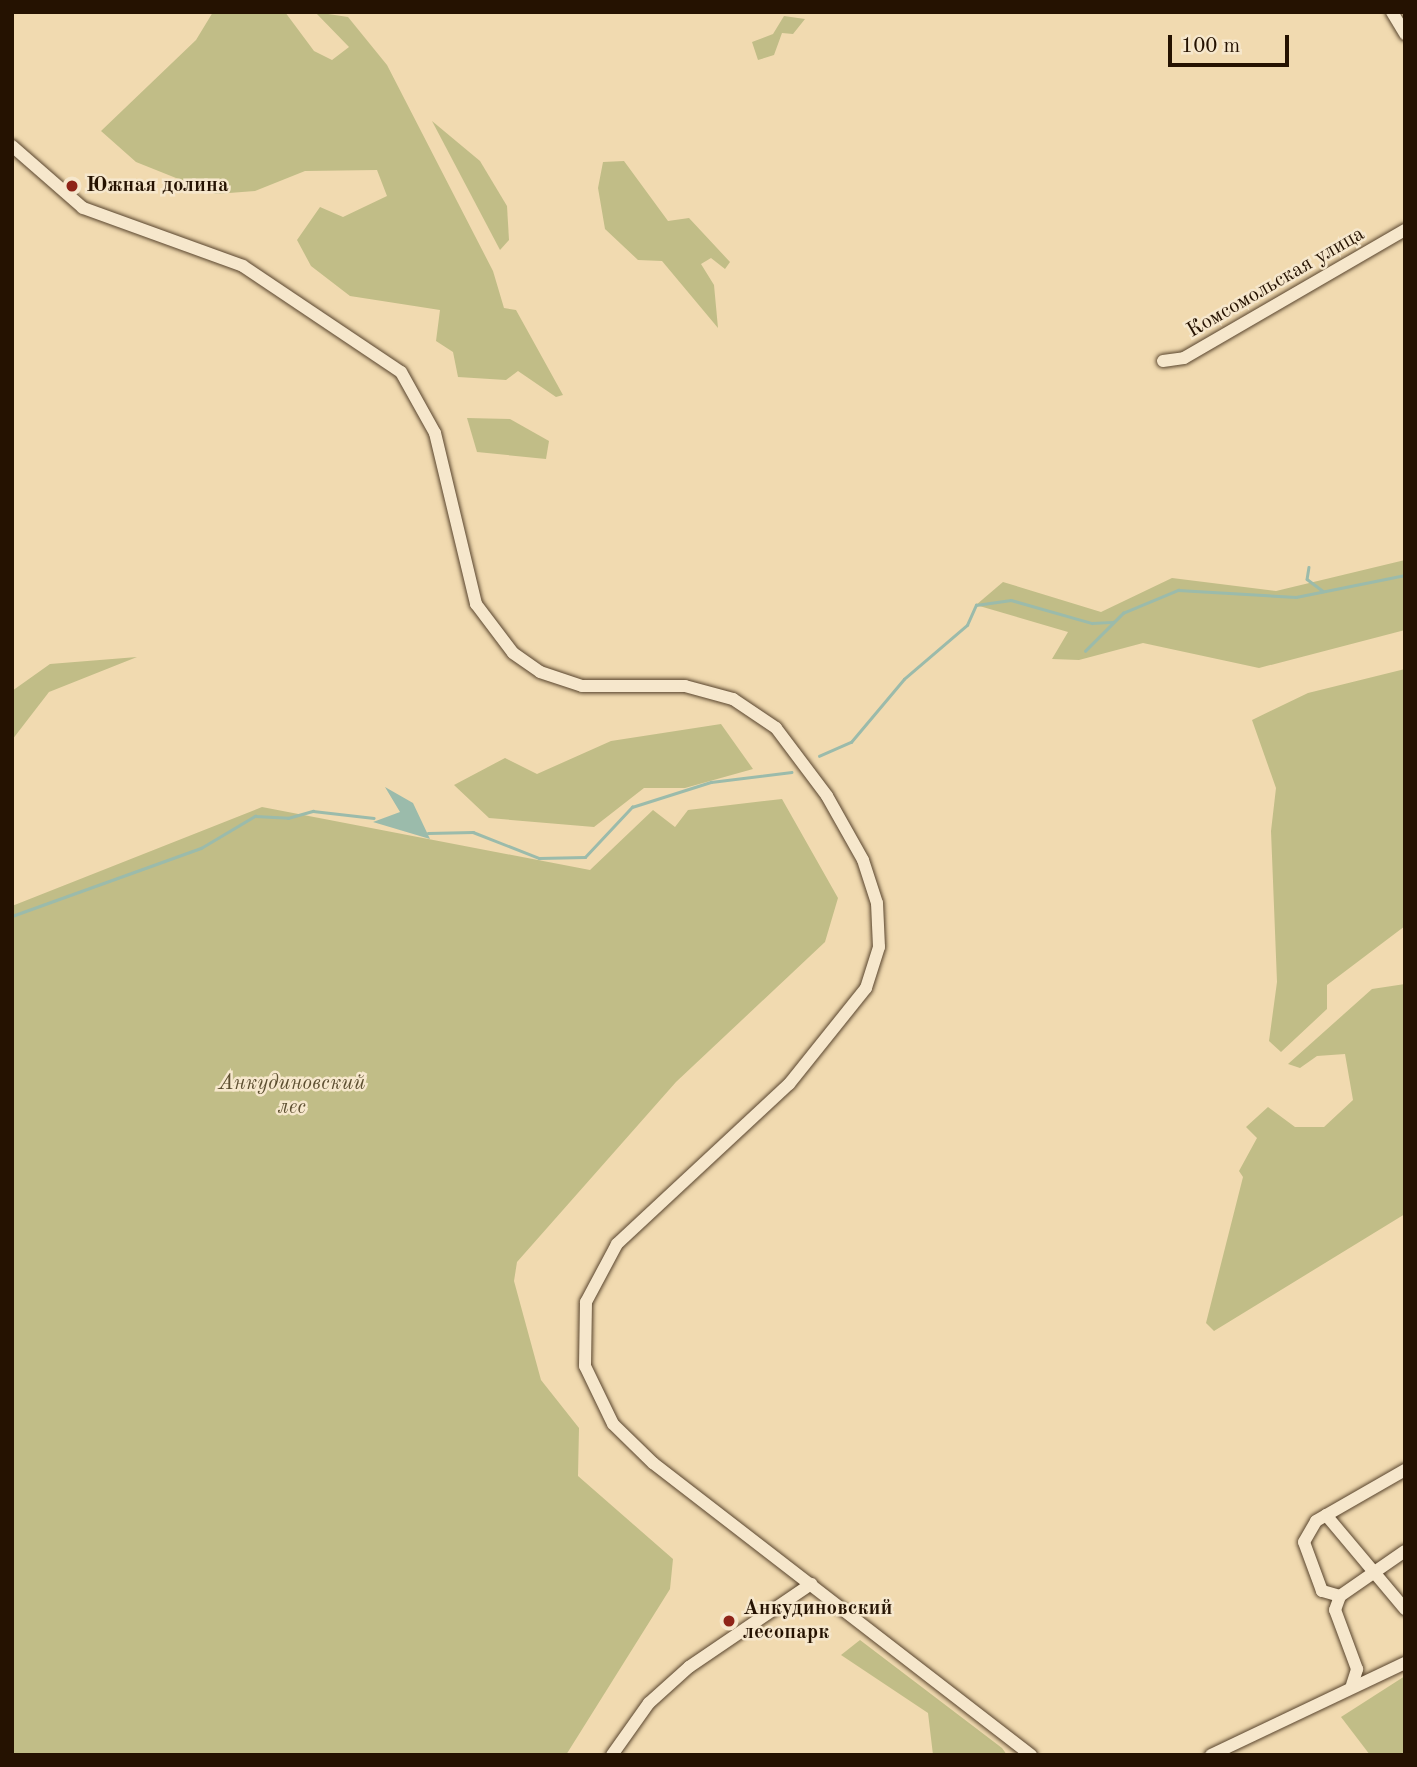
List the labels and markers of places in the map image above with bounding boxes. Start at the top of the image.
place label: Южная долина [86,173,229,199]
marker: Южная долина [64,178,80,194]
place label: Анкудиновский лесопарк [743,1596,893,1646]
marker: Анкудиновский лесопарк [721,1613,737,1629]

